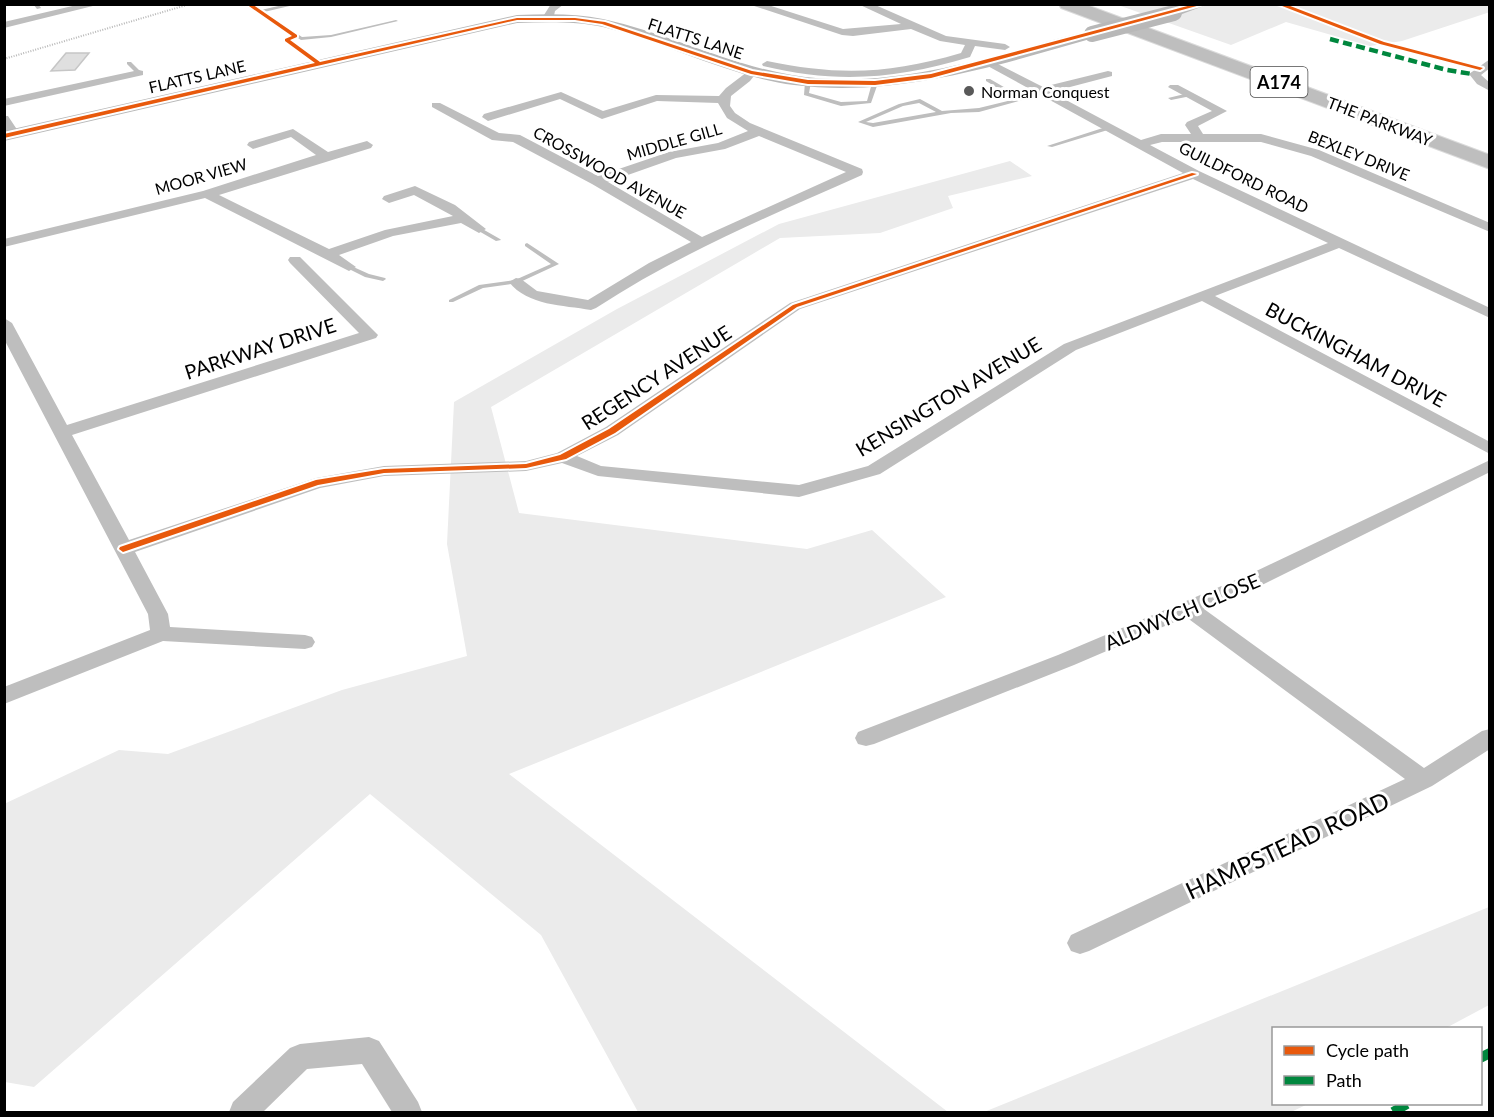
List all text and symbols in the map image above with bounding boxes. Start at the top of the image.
street label: FLATTS LANE [646,14,746,62]
street label: FLATTS LANE [147,56,247,96]
road number: A174 [1250,67,1308,97]
place label: Norman Conquest [981,82,1110,101]
marker: Norman Conquest [962,84,976,98]
street label: THE PARKWAY [1325,92,1435,150]
street label: MIDDLE GILL [624,118,724,164]
street label: CROSSWOOD AVENUE [530,122,690,222]
street label: BEXLEY DRIVE [1306,126,1412,184]
street label: GUILDFORD ROAD [1176,137,1312,217]
street label: MOOR VIEW [153,154,250,198]
street label: BUCKINGHAM DRIVE [1262,296,1450,412]
street label: PARKWAY DRIVE [181,312,339,384]
street label: REGENCY AVENUE [577,320,735,434]
street label: KENSINGTON AVENUE [851,331,1045,461]
street label: ALDWYCH CLOSE [1101,567,1263,655]
street label: HAMPSTEAD ROAD [1181,785,1393,905]
legend [1272,1027,1482,1105]
text: Cycle path [1326,1039,1409,1061]
text: Path [1326,1069,1362,1091]

